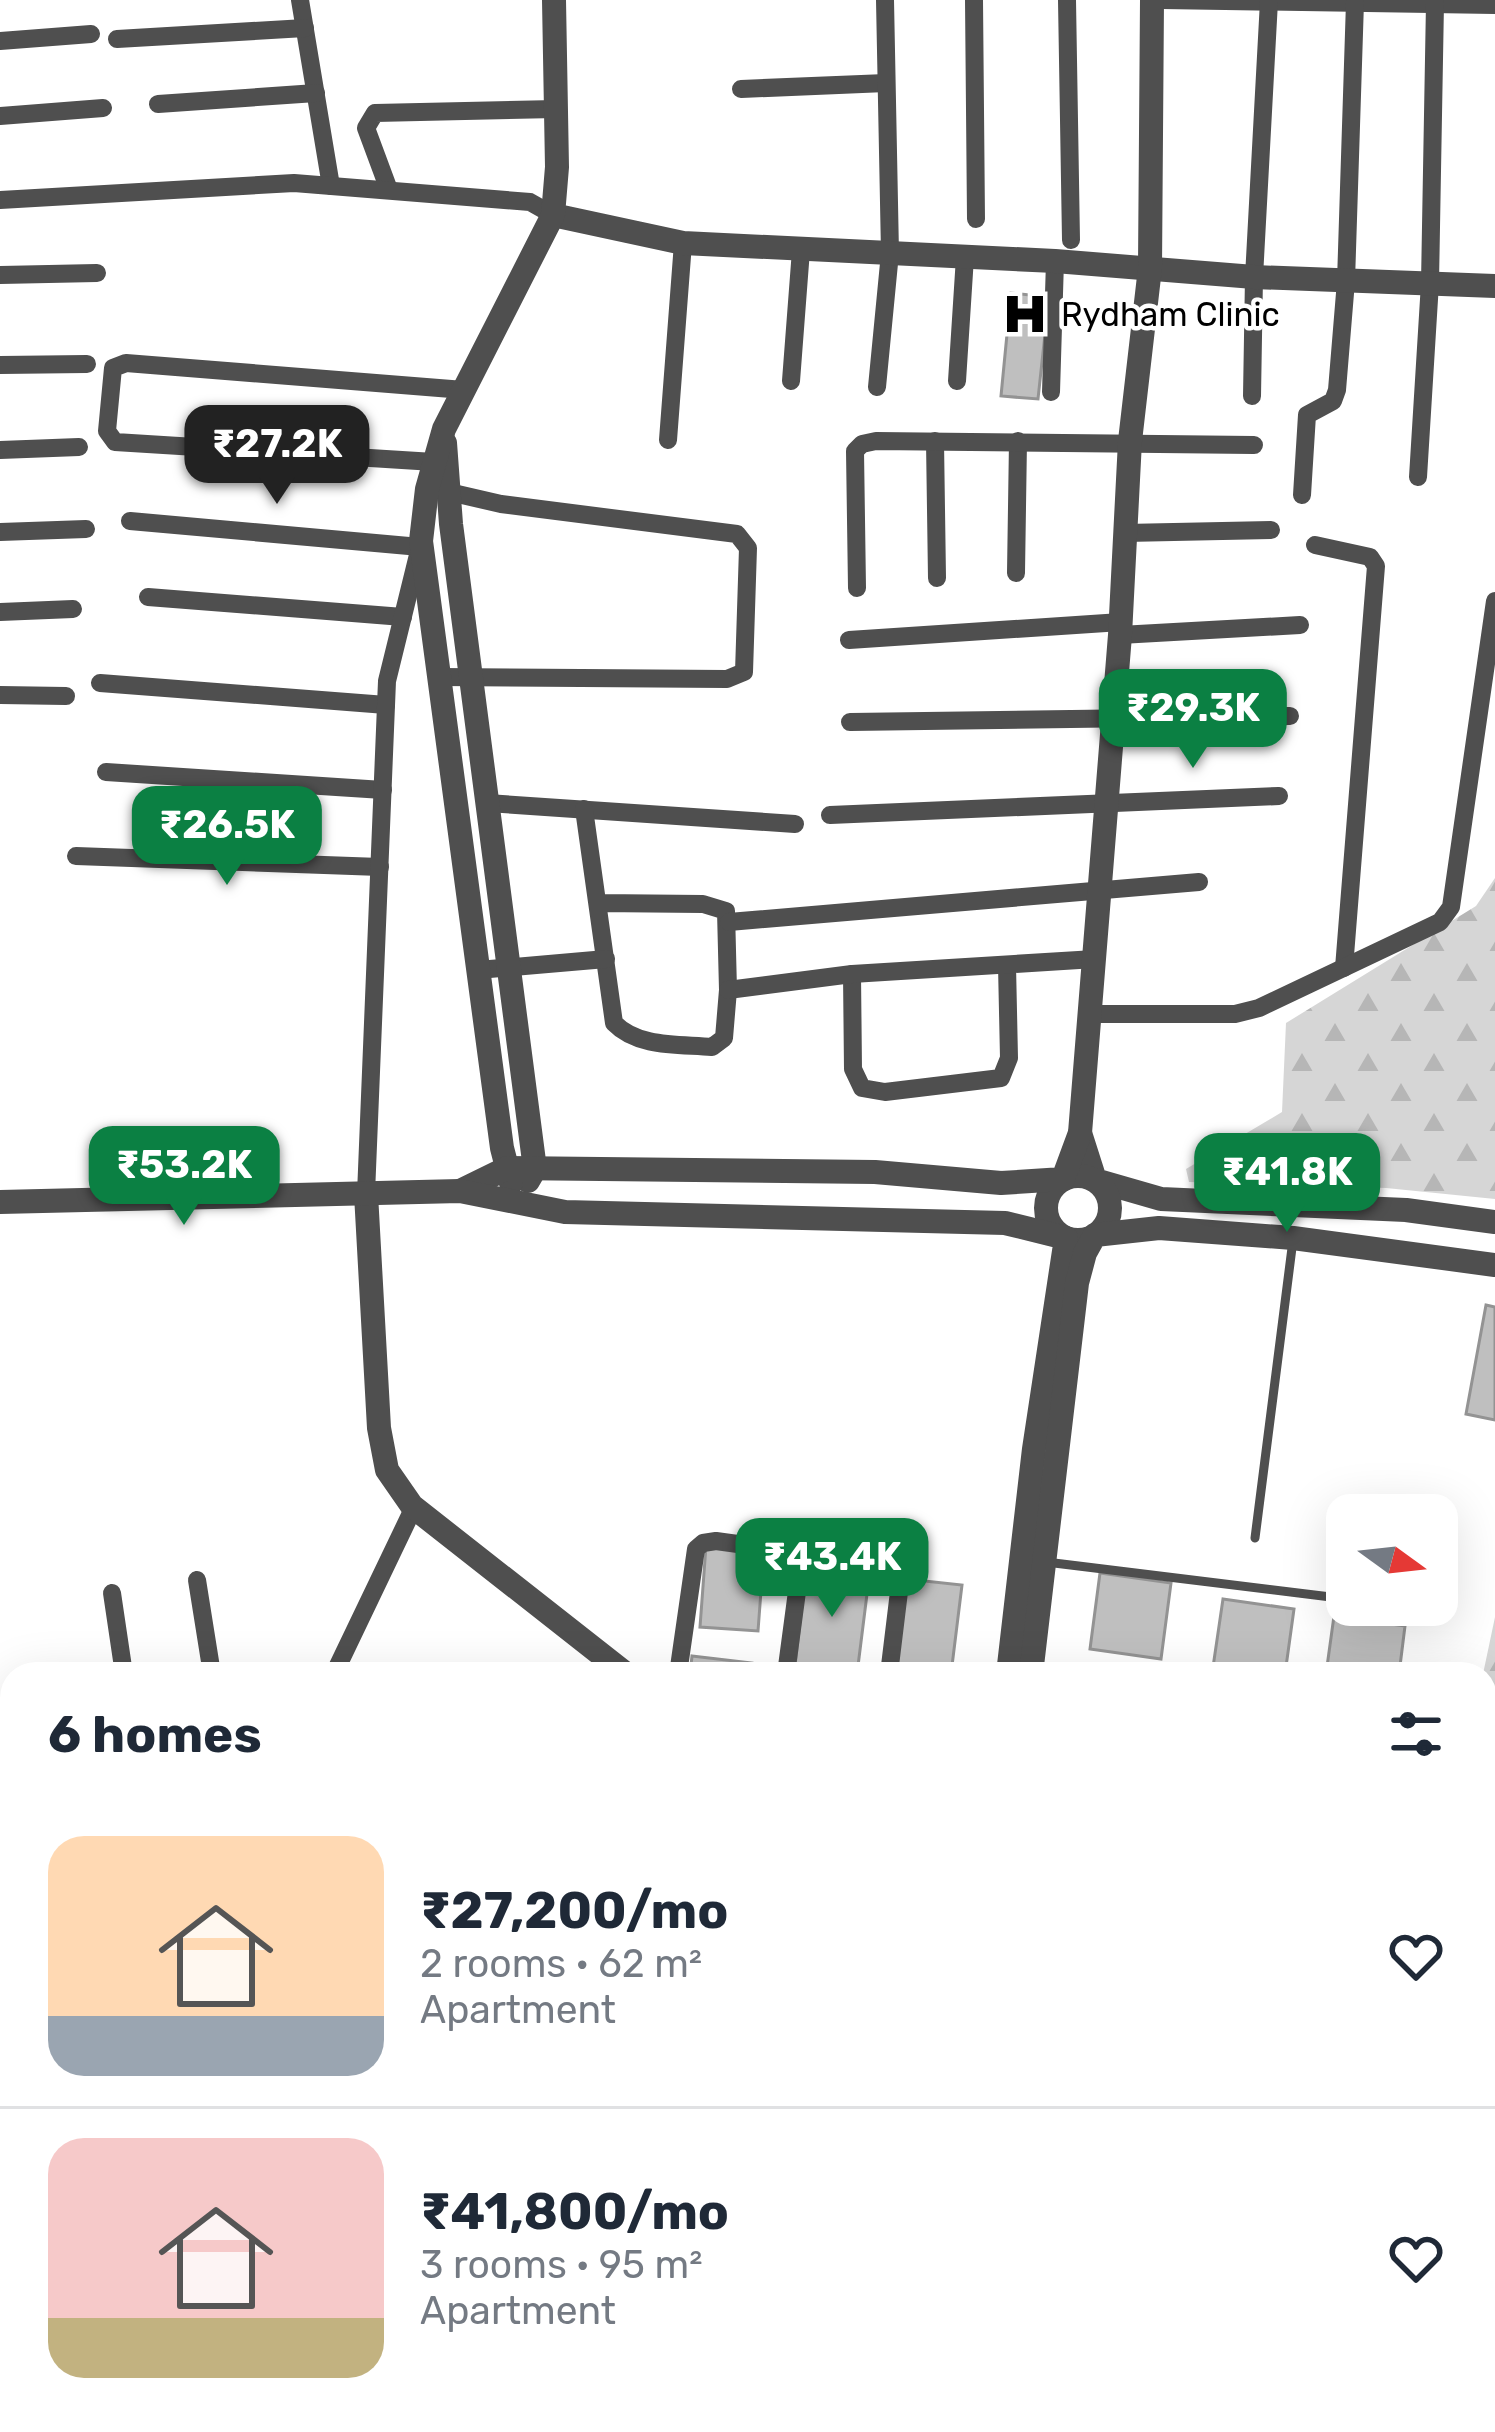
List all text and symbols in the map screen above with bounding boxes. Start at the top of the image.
hospital icon: Rydham Clinic [1000,289,1050,339]
place label: Rydham Clinic [1061,295,1280,334]
pin: ₹27.2K [179,405,375,507]
text: ₹27.2K [211,421,343,467]
pin: ₹29.3K [1095,669,1291,771]
text: ₹29.3K [1126,685,1260,731]
pin: ₹26.5K [129,786,325,888]
text: ₹26.5K [159,802,295,848]
pin: ₹53.2K [86,1126,282,1228]
pin: ₹41.8K [1189,1133,1385,1235]
text: ₹53.2K [116,1142,252,1188]
text: ₹41.8K [1221,1149,1353,1195]
north arrow [1326,1494,1458,1626]
map controls [1326,1494,1458,1626]
pin: ₹43.4K [734,1518,930,1620]
text: ₹43.4K [762,1534,902,1580]
icon: filters [1383,1701,1449,1767]
text: 6 homes [48,1704,262,1765]
text: ₹27,200/mo [420,1880,728,1941]
icon: home [144,1884,288,2028]
icon: heart [1383,1923,1449,1989]
text: 2 rooms · 62 m² [420,1941,702,1987]
text: Apartment [420,1987,616,2033]
text: ₹41,800/mo [420,2181,729,2242]
icon: home [144,2186,288,2330]
icon: heart [1383,2225,1449,2291]
text: 3 rooms · 95 m² [420,2242,703,2288]
text: Apartment [420,2288,616,2334]

